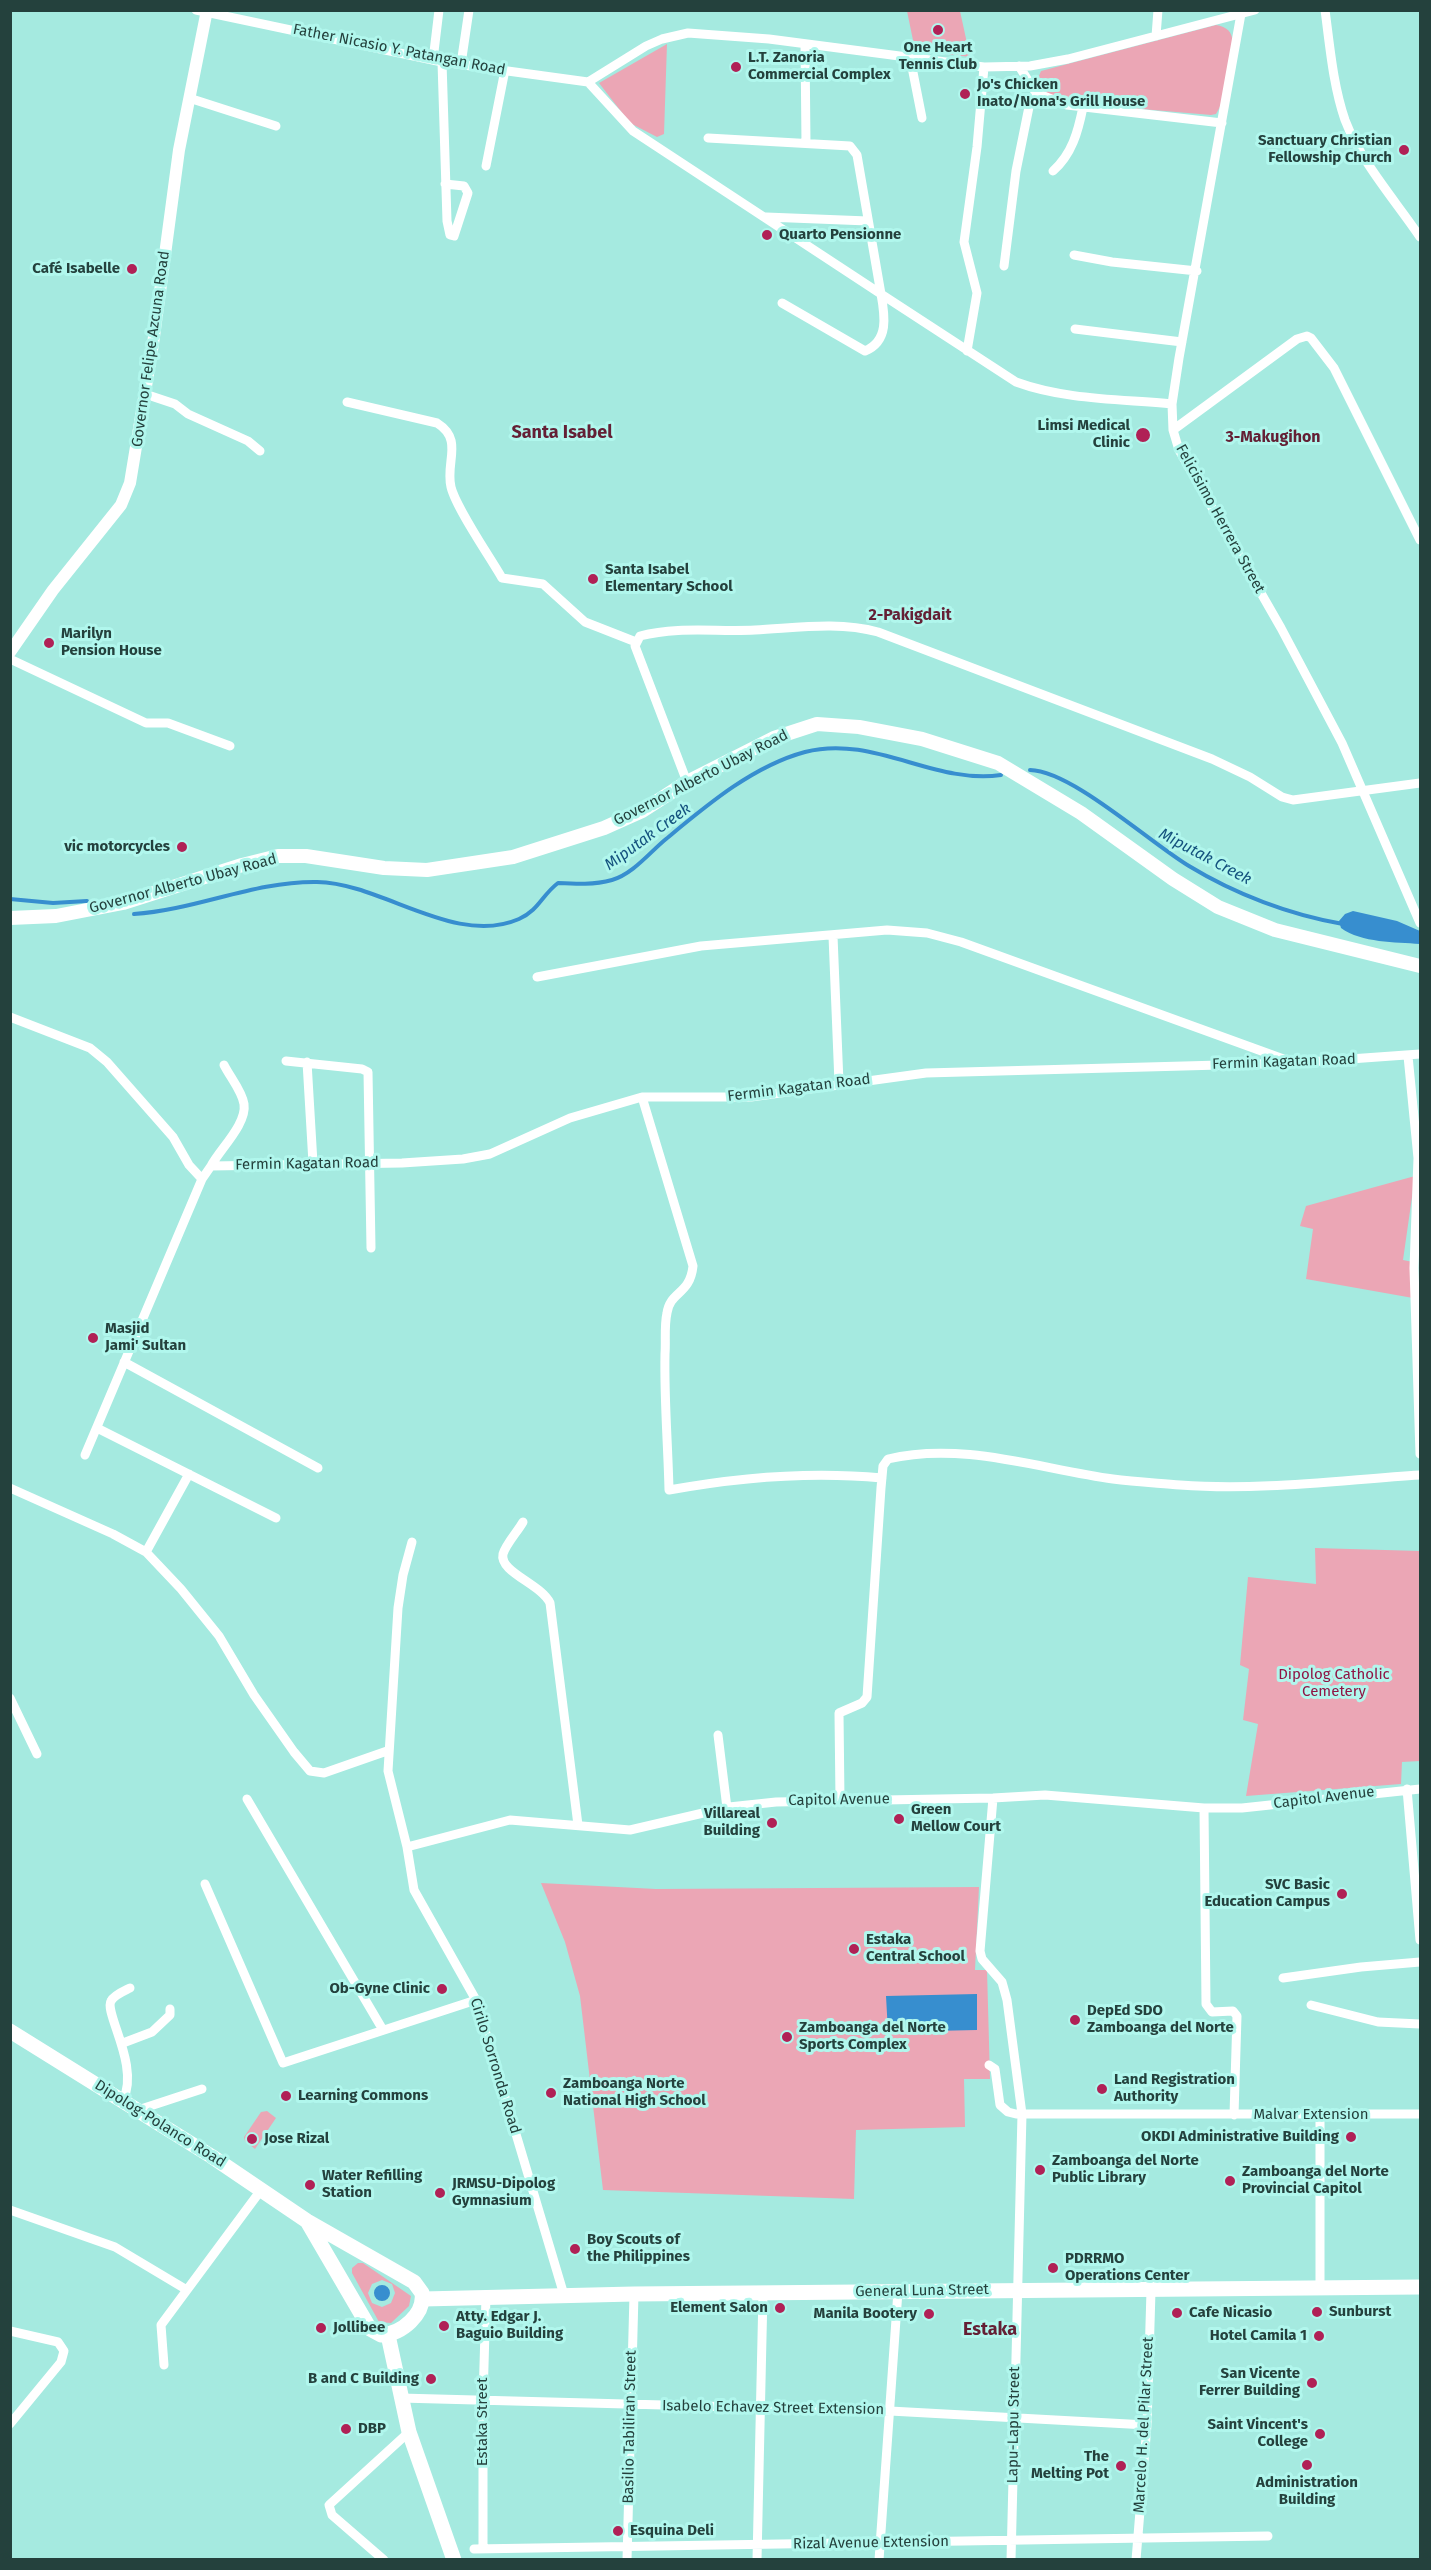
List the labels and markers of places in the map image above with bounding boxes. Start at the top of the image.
marker: One Heart Tennis Club [931,23,945,37]
place label: One Heart Tennis Club [899,39,977,74]
place label: L.T. Zanoria Commercial Complex [748,49,891,84]
marker: L.T. Zanoria Commercial Complex [729,60,743,74]
place label: Jo's Chicken Inato/Nona's Grill House [977,76,1145,111]
marker: Jo's Chicken Inato/Nona's Grill House [958,87,972,101]
place label: Sanctuary Christian Fellowship Church [1258,132,1392,167]
marker: Sanctuary Christian Fellowship Church [1397,143,1411,157]
place label: Quarto Pensionne [779,226,901,244]
marker: Quarto Pensionne [760,228,774,242]
place label: Café Isabelle [32,260,120,278]
marker: Café Isabelle [125,262,139,276]
place label: Limsi Medical Clinic [1038,417,1130,452]
marker: Limsi Medical Clinic [1134,426,1152,444]
place label: Santa Isabel Elementary School [605,561,733,596]
marker: Santa Isabel Elementary School [586,572,600,586]
place label: Marilyn Pension House [61,625,162,660]
marker: Marilyn Pension House [42,636,56,650]
place label: vic motorcycles [64,838,170,856]
marker: vic motorcycles [175,840,189,854]
place label: Masjid Jami' Sultan [105,1320,186,1355]
marker: Masjid Jami' Sultan [86,1331,100,1345]
place label: Green Mellow Court [911,1801,1001,1836]
place label: Villareal Building [703,1805,760,1840]
marker: Green Mellow Court [892,1812,906,1826]
marker: Villareal Building [765,1816,779,1830]
place label: SVC Basic Education Campus [1204,1876,1330,1911]
marker: SVC Basic Education Campus [1335,1887,1349,1901]
place label: Estaka Central School [866,1931,965,1966]
marker: Estaka Central School [847,1942,861,1956]
place label: Ob-Gyne Clinic [329,1980,430,1998]
marker: Ob-Gyne Clinic [435,1982,449,1996]
place label: DepEd SDO Zamboanga del Norte [1087,2002,1234,2037]
marker: DepEd SDO Zamboanga del Norte [1068,2013,1082,2027]
place label: Zamboanga del Norte Sports Complex [799,2019,946,2054]
marker: Zamboanga del Norte Sports Complex [780,2030,794,2044]
place label: Land Registration Authority [1114,2071,1235,2106]
place label: Zamboanga Norte National High School [563,2075,706,2110]
marker: Land Registration Authority [1095,2082,1109,2096]
marker: Zamboanga Norte National High School [544,2086,558,2100]
place label: Learning Commons [298,2087,428,2105]
marker: Learning Commons [279,2089,293,2103]
place label: OKDI Administrative Building [1141,2128,1339,2146]
place label: Jose Rizal [264,2130,329,2148]
marker: OKDI Administrative Building [1344,2130,1358,2144]
marker: Jose Rizal [245,2132,259,2146]
place label: Zamboanga del Norte Public Library [1052,2152,1199,2187]
marker: Zamboanga del Norte Public Library [1033,2163,1047,2177]
place label: Zamboanga del Norte Provincial Capitol [1242,2163,1389,2198]
place label: Water Refilling Station [322,2167,422,2202]
marker: Zamboanga del Norte Provincial Capitol [1223,2174,1237,2188]
place label: JRMSU-Dipolog Gymnasium [452,2175,555,2210]
marker: Water Refilling Station [303,2178,317,2192]
marker: JRMSU-Dipolog Gymnasium [433,2186,447,2200]
place label: Boy Scouts of the Philippines [587,2231,690,2266]
marker: Boy Scouts of the Philippines [568,2242,582,2256]
place label: PDRRMO Operations Center [1065,2250,1190,2285]
marker: PDRRMO Operations Center [1046,2261,1060,2275]
place label: Element Salon [670,2299,768,2317]
marker: Element Salon [773,2301,787,2315]
place label: Sunburst [1329,2303,1391,2321]
place label: Cafe Nicasio [1189,2304,1272,2322]
place label: Manila Bootery [814,2305,917,2323]
marker: Sunburst [1310,2305,1324,2319]
marker: Cafe Nicasio [1170,2306,1184,2320]
marker: Manila Bootery [922,2307,936,2321]
place label: Atty. Edgar J. Baguio Building [456,2308,563,2343]
place label: Jollibee [333,2319,385,2337]
marker: Atty. Edgar J. Baguio Building [437,2319,451,2333]
marker: Jollibee [314,2321,328,2335]
place label: Hotel Camila 1 [1210,2327,1307,2345]
marker: Hotel Camila 1 [1312,2329,1326,2343]
place label: San Vicente Ferrer Building [1199,2365,1300,2400]
place label: B and C Building [308,2370,419,2388]
marker: B and C Building [424,2372,438,2386]
marker: San Vicente Ferrer Building [1305,2376,1319,2390]
place label: Saint Vincent's College [1207,2416,1308,2451]
place label: DBP [358,2420,386,2438]
marker: DBP [339,2422,353,2436]
marker: Saint Vincent's College [1313,2427,1327,2441]
place label: The Melting Pot [1031,2448,1109,2483]
marker: Administration Building [1300,2458,1314,2472]
marker: The Melting Pot [1114,2459,1128,2473]
place label: Administration Building [1256,2474,1358,2509]
place label: Esquina Deli [630,2522,714,2540]
marker: Esquina Deli [611,2524,625,2538]

